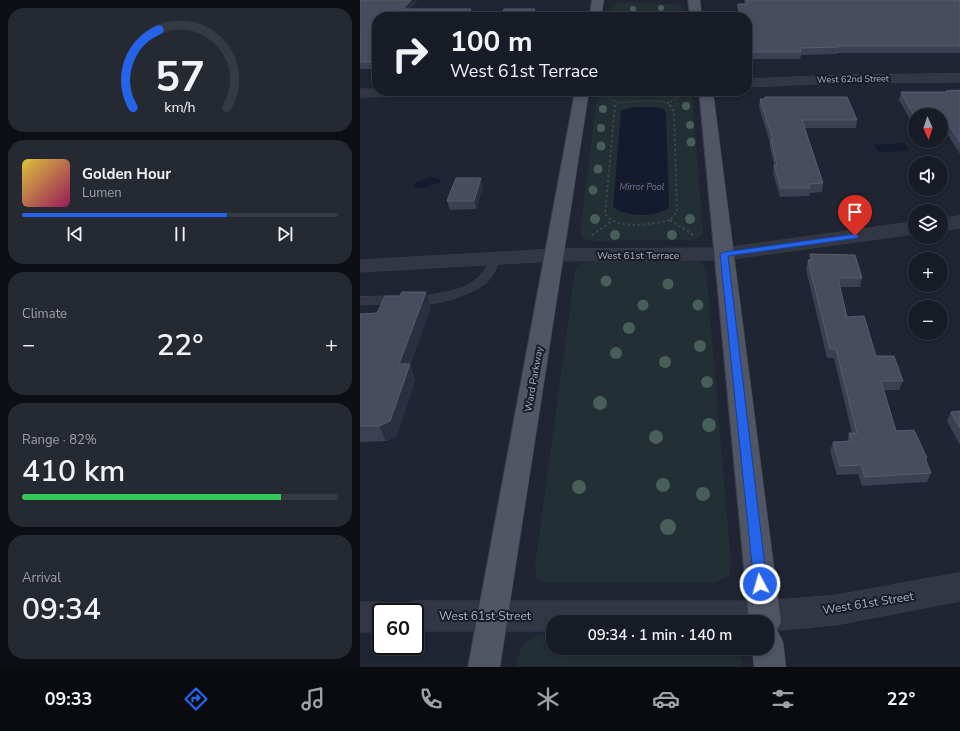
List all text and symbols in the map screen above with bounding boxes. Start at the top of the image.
text: 100 m [450,23,533,61]
icon: right [384,28,436,80]
text: 57 [155,49,205,106]
text: West 61st Terrace [450,59,598,83]
street label: West 62nd Street [817,72,890,86]
text: km/h [164,97,196,116]
north arrow [908,108,948,148]
map controls [908,108,948,340]
button: sound [908,156,948,196]
text: Golden Hour [82,164,171,184]
water label: Mirror Pool [620,181,665,193]
text: Lumen [82,184,122,202]
pin [838,195,872,236]
icon: arrive [844,201,866,223]
button: layers [908,204,948,244]
icon: previous [64,223,86,245]
icon: pause [169,223,191,245]
icon: next [274,223,296,245]
street label: West 61st Terrace [597,249,679,263]
button: + [908,252,948,292]
button: − [908,300,948,340]
text: Climate [22,305,67,323]
text: 22° [156,325,204,366]
text: − [22,330,35,360]
text: + [325,330,338,360]
street label: Ward Parkway [521,345,547,413]
text: Range · 82% [22,431,97,449]
text: 410 km [22,451,125,492]
position arrow [739,563,781,605]
text: Arrival [22,569,61,587]
street label: West 61st Street [821,588,915,618]
text: 09:34 [22,589,101,630]
speed limit sign: 60 [372,603,424,655]
street label: West 61st Street [439,608,532,624]
text: 09:34 · 1 min · 140 m [588,625,732,645]
icon: directions [182,685,210,713]
icon: music [299,685,327,713]
icon: phone [417,685,445,713]
icon: climate [534,685,562,713]
icon: car [652,685,680,713]
icon: filters [769,685,797,713]
text: 09:33 [45,687,92,711]
text: 22° [887,687,915,711]

